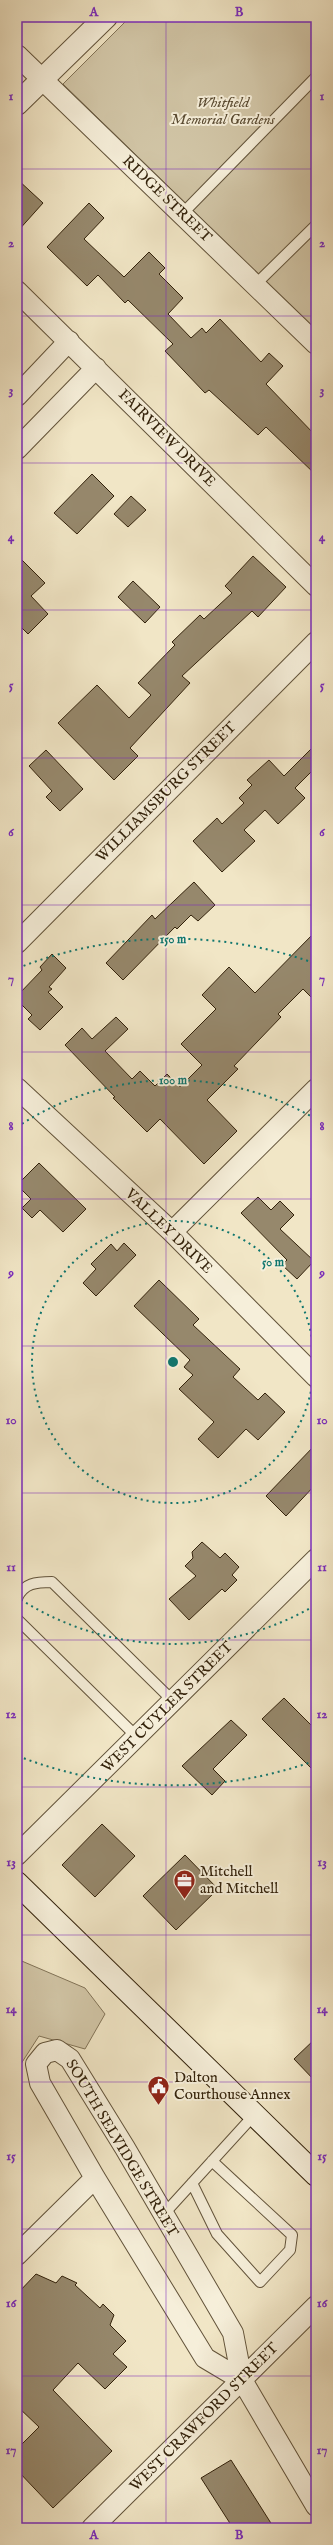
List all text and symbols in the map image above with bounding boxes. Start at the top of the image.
text: A [89,4,100,21]
text: B [235,4,244,21]
text: 1 [9,88,14,105]
text: 1 [320,88,325,105]
park label: Whitfield Memorial Gardens [171,93,276,129]
street label: RIDGE STREET [118,152,216,247]
text: 2 [8,235,14,252]
text: 2 [319,235,325,252]
text: 3 [9,382,14,399]
text: 3 [320,382,325,399]
street label: FAIRVIEW DRIVE [114,385,220,491]
text: 4 [8,529,15,546]
text: 4 [319,529,326,546]
text: 5 [9,677,14,694]
text: 5 [320,677,325,694]
street label: WILLIAMSBURG STREET [92,718,240,866]
text: 6 [8,824,14,841]
text: 6 [319,824,325,841]
text: 150 m [160,932,187,947]
text: 7 [8,971,14,988]
text: 7 [319,971,325,988]
text: 100 m [159,1073,188,1088]
text: 8 [8,1118,14,1135]
text: 8 [319,1118,325,1135]
street label: VALLEY DRIVE [121,1184,217,1277]
text: 50 m [262,1255,285,1270]
text: 9 [7,1265,14,1282]
text: 9 [318,1265,325,1282]
centre of rings [166,1355,180,1369]
text: 10 [5,1412,17,1429]
text: 10 [316,1412,328,1429]
text: 11 [6,1559,16,1576]
text: 11 [317,1559,327,1576]
street label: WEST CUYLER STREET [97,1637,237,1777]
text: 12 [6,1706,16,1723]
text: 12 [317,1706,327,1723]
text: 13 [6,1854,16,1871]
text: 13 [317,1854,327,1871]
place label: Mitchell and Mitchell [200,1862,279,1898]
office icon: Mitchell and Mitchell [172,1867,198,1900]
text: 14 [5,2001,17,2018]
text: 14 [316,2001,328,2018]
street label: SOUTH SELVIDGE STREET [61,2056,183,2240]
place label: Dalton Courthouse Annex [174,2068,291,2104]
public building icon: Dalton Courthouse Annex [145,2073,171,2106]
text: 15 [6,2148,16,2165]
text: 15 [317,2148,327,2165]
text: 16 [6,2295,17,2312]
text: 16 [317,2295,328,2312]
street label: WEST CRAWFORD STREET [126,2339,282,2495]
text: 17 [6,2442,16,2459]
text: 17 [317,2442,327,2459]
text: A [89,2527,100,2544]
text: B [235,2527,244,2544]

